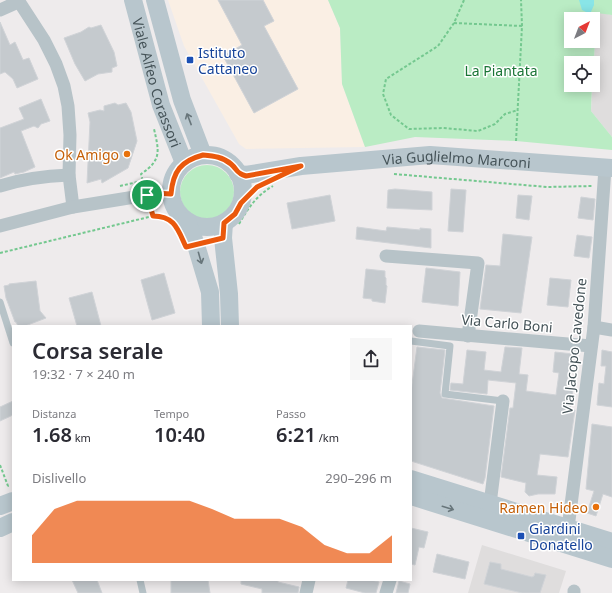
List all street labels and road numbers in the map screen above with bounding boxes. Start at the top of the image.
street label: Viale Alfeo Corassori [129,16,186,150]
street label: Via Guglielmo Marconi [382,145,531,172]
street label: Via Jacopo Cavedone [557,277,591,415]
street label: Via Carlo Boni [461,310,553,336]

